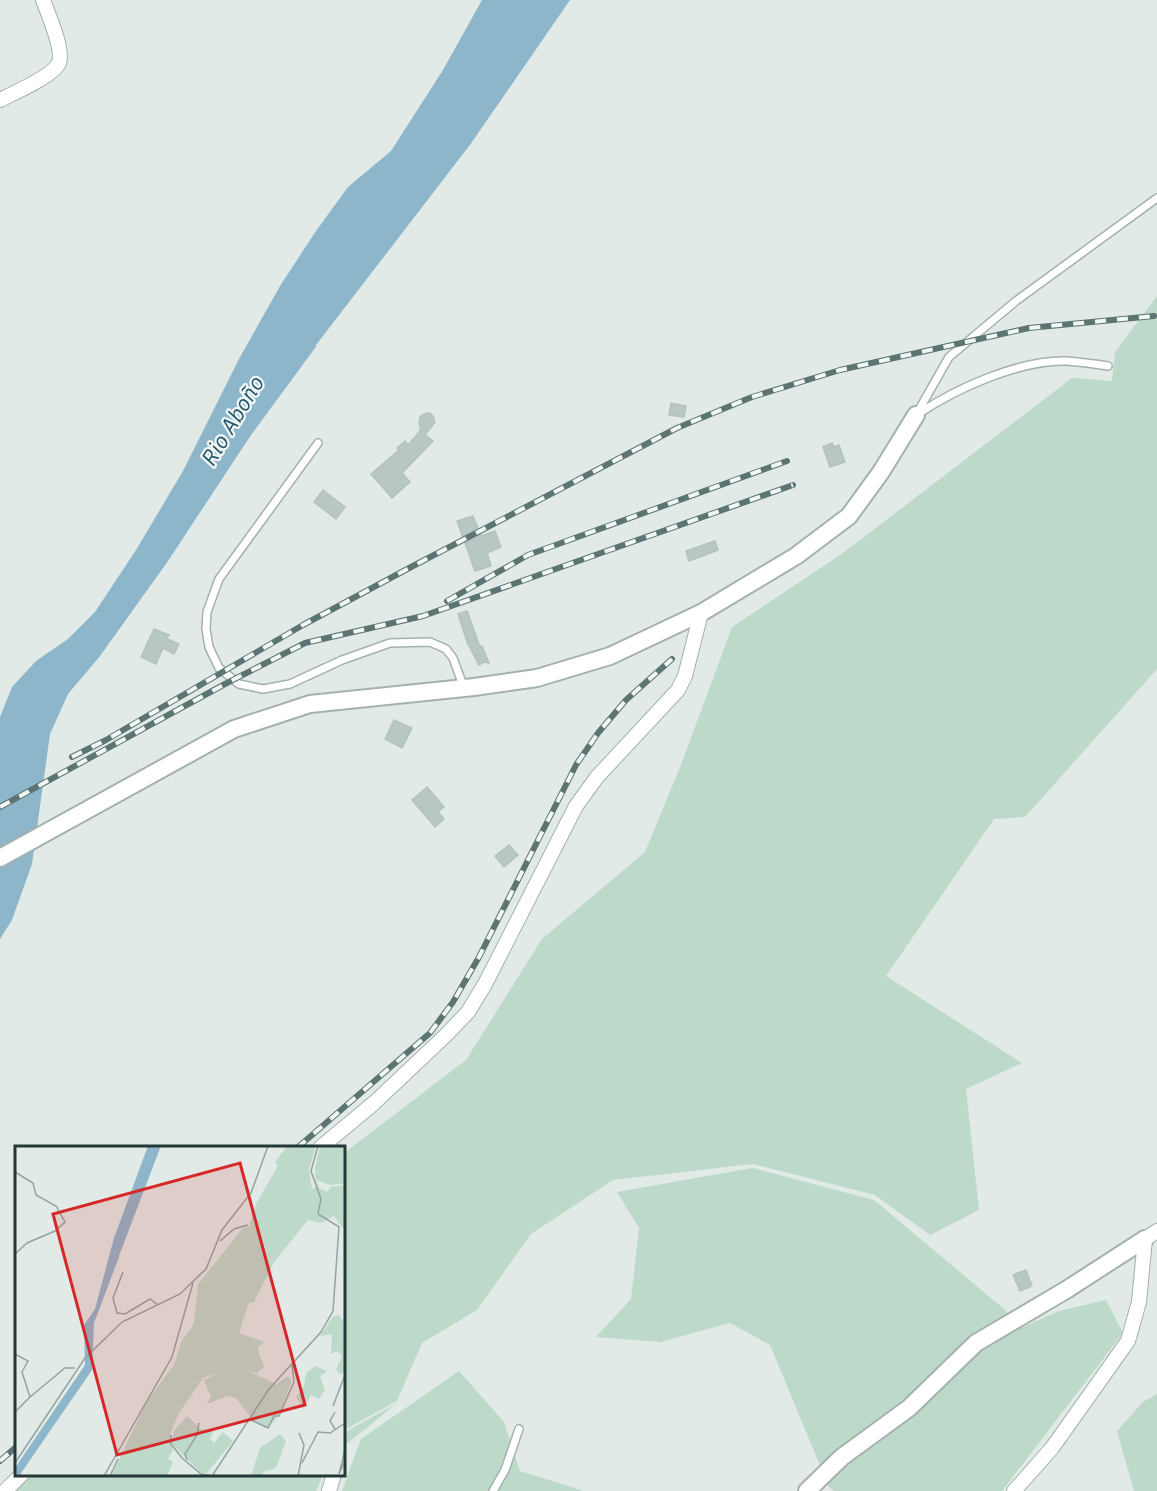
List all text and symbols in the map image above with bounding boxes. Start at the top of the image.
water label: Rio Aboño [194,370,270,470]
inset map [15,1146,345,1476]

